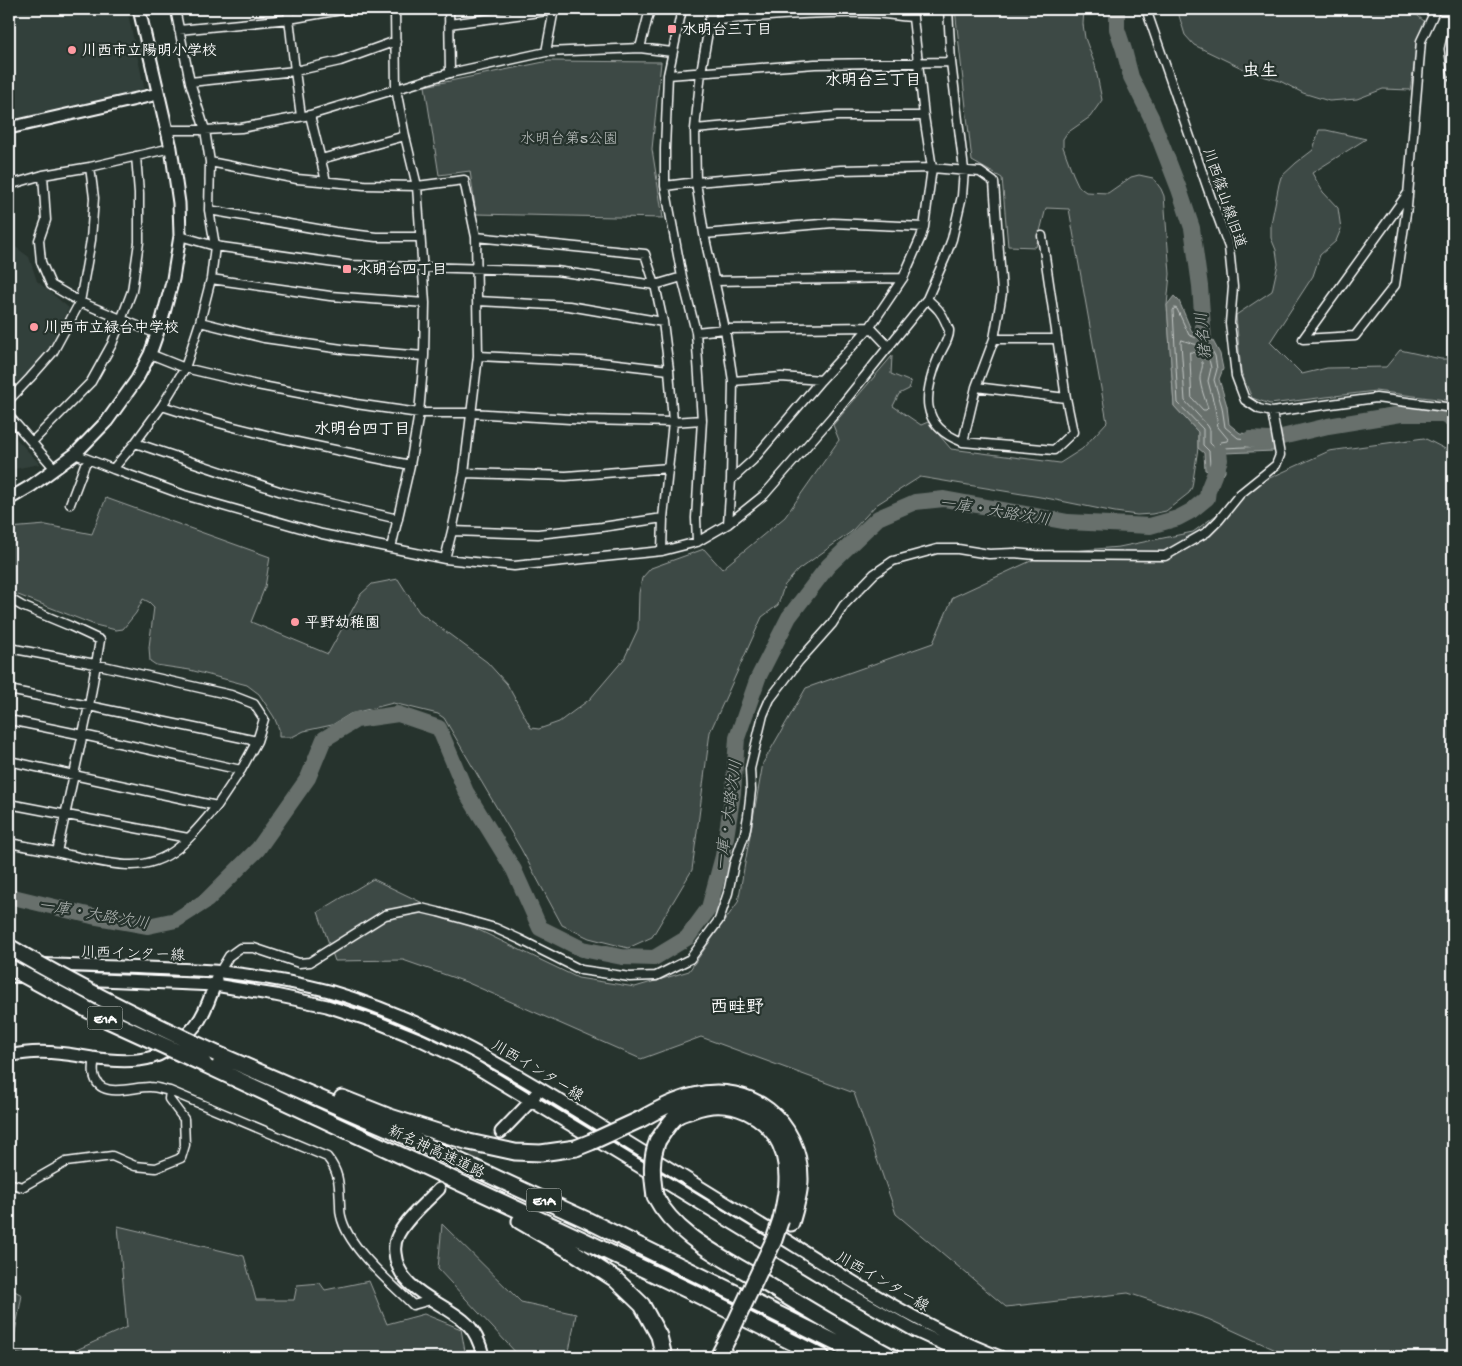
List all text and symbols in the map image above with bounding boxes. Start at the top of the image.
place label: 水明台三丁目 [682,21,772,40]
marker: 水明台三丁目 [666,23,678,35]
place label: 川西市立陽明小学校 [82,42,217,61]
marker: 川西市立陽明小学校 [66,44,78,56]
district label: 虫生 [1242,61,1278,83]
district label: 水明台三丁目 [825,71,921,92]
park label: 水明台第5公園 [520,130,618,149]
street label: 川西篠山線旧道 [1198,146,1250,251]
place label: 水明台四丁目 [357,261,447,280]
marker: 水明台四丁目 [341,263,353,275]
water label: 猪名川 [1193,311,1217,361]
place label: 川西市立緑台中学校 [44,319,179,338]
marker: 川西市立緑台中学校 [28,321,40,333]
district label: 水明台四丁目 [314,420,410,441]
water label: 一庫・大路次川 [938,493,1052,532]
place label: 平野幼稚園 [305,614,380,633]
marker: 平野幼稚園 [289,616,301,628]
water label: 一庫・大路次川 [711,758,748,872]
water label: 一庫・大路次川 [37,895,151,936]
street label: 川西インター線 [80,943,185,966]
district label: 西畦野 [710,997,764,1019]
road number: E1A [88,1006,122,1030]
street label: 川西インター線 [488,1036,587,1106]
street label: 新名神高速道路 [385,1122,488,1183]
road number: E1A [526,1188,562,1212]
street label: 川西インター線 [832,1248,932,1317]

